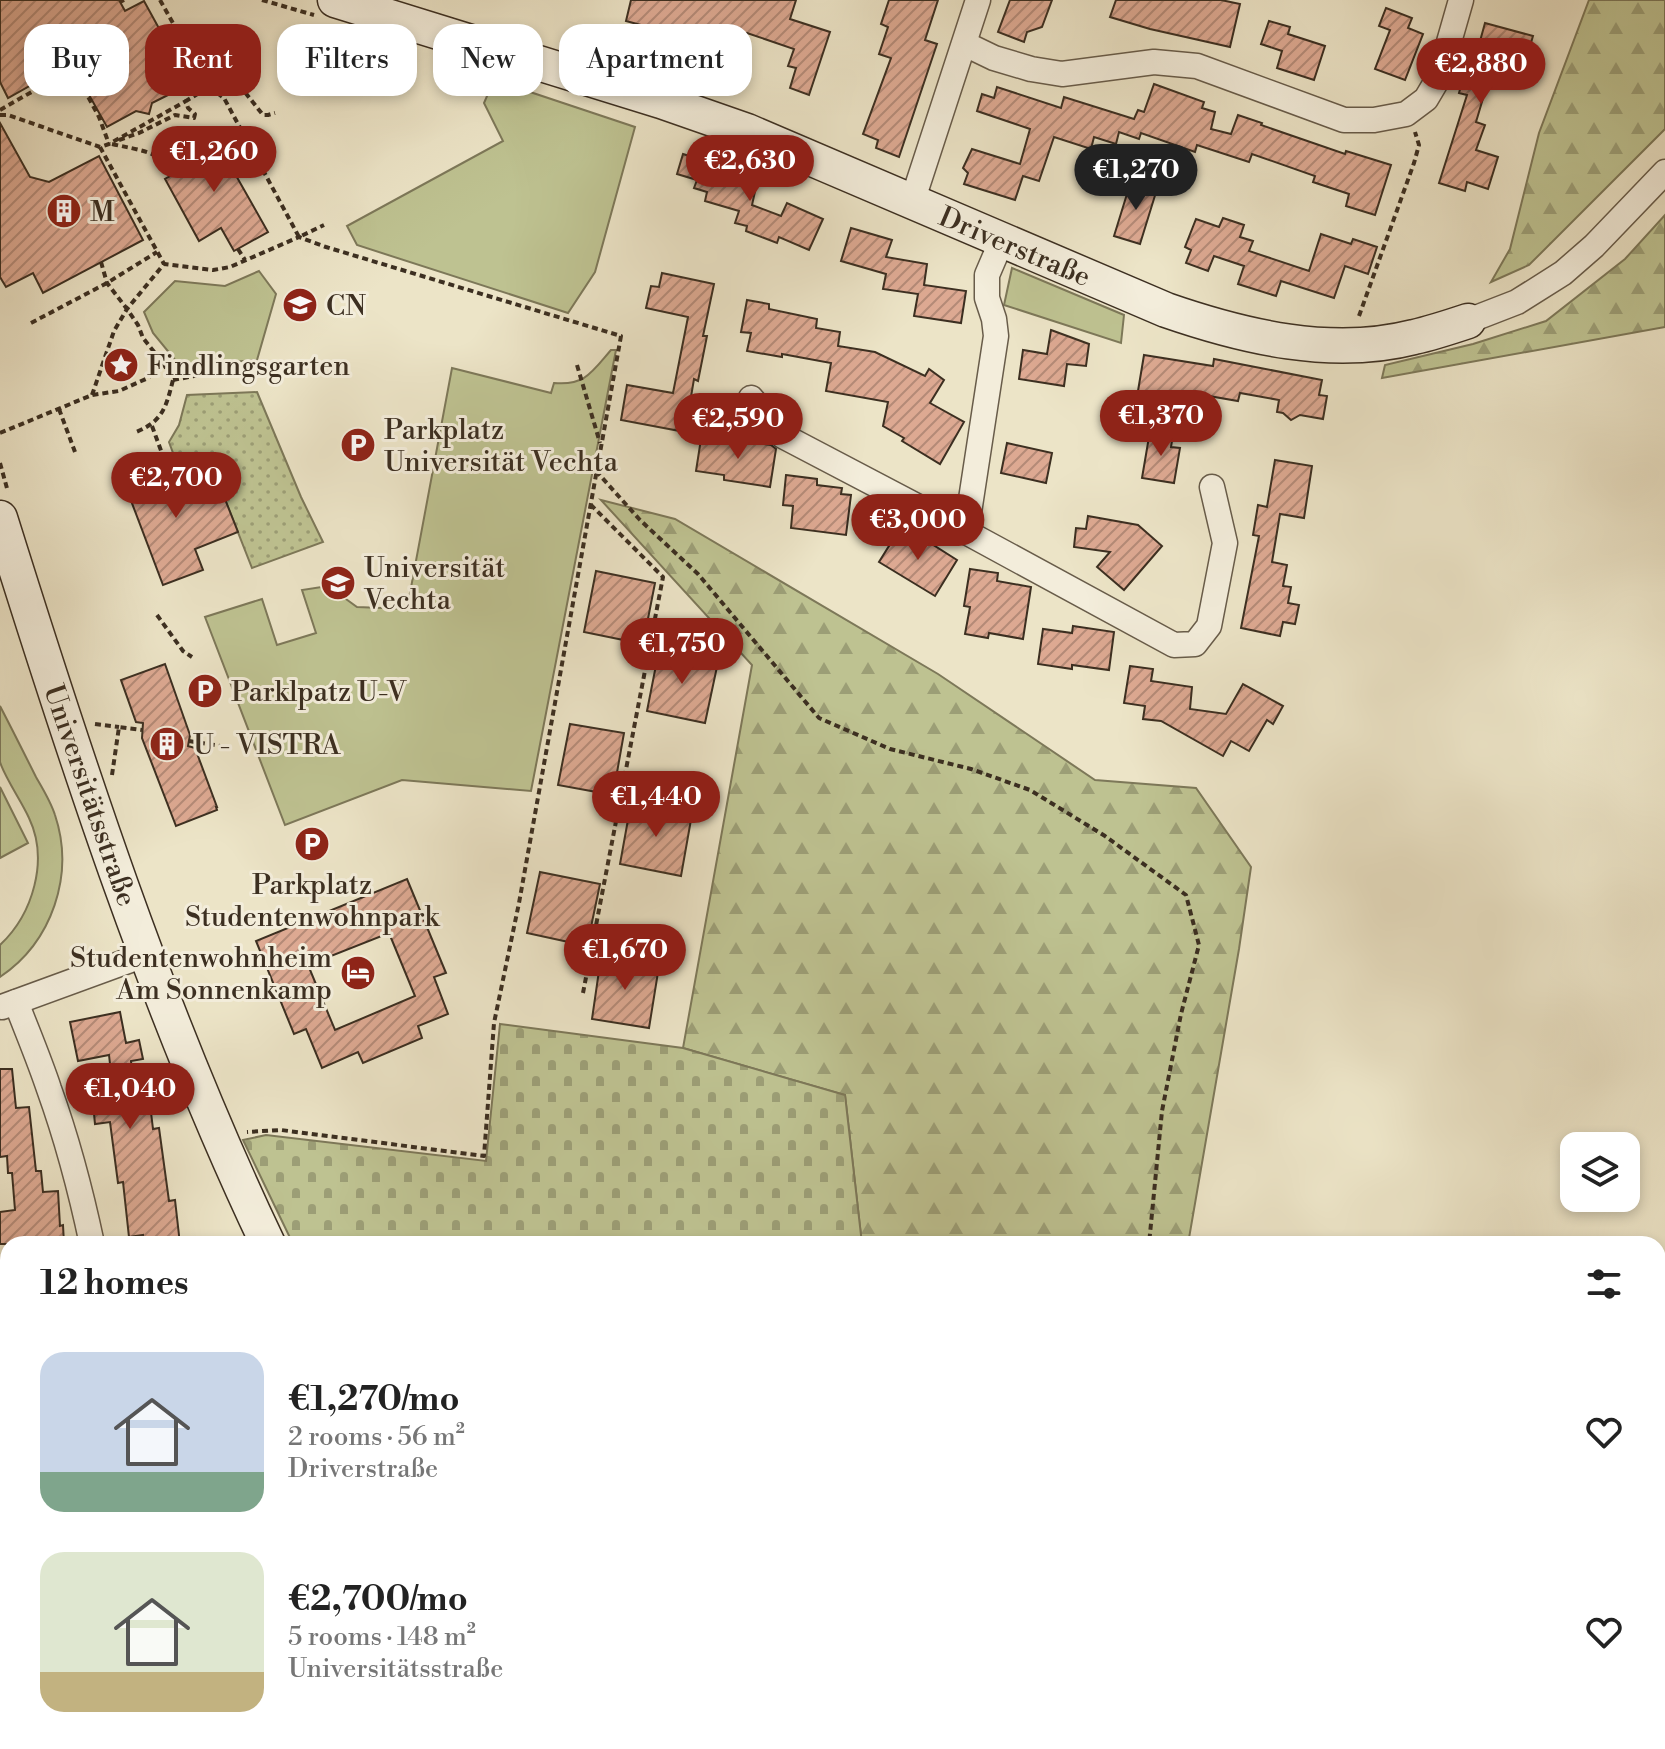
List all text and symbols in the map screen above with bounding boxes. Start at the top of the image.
chip: Buy [24,24,129,96]
chip: Rent [145,24,261,96]
chip: Filters [277,24,417,96]
chip: New [433,24,543,96]
chip: Apartment [559,24,752,96]
pin: €2,880 [1416,38,1546,106]
text: €2,880 [1434,48,1528,80]
pin: €1,260 [149,126,279,194]
pin: €2,630 [685,135,815,203]
text: €1,260 [169,136,259,168]
pin: €1,270 [1071,144,1201,212]
text: €2,630 [704,145,796,177]
text: €1,270 [1092,154,1180,186]
building icon: M [45,192,83,230]
place label: M [90,195,115,230]
street label: Driverstraße [933,200,1096,295]
school or university icon: CN [281,286,319,324]
place label: CN [326,289,366,324]
place icon: Findlingsgarten [102,346,140,384]
place label: Findlingsgarten [147,349,350,384]
pin: €1,370 [1096,390,1226,458]
pin: €2,590 [673,393,803,461]
text: €1,370 [1118,400,1204,432]
text: €2,590 [692,403,784,435]
place label: Parkplatz Universität Vechta [384,413,619,480]
parking icon: Parkplatz Universität Vechta [339,426,377,464]
pin: €2,700 [111,452,241,520]
text: €2,700 [129,462,223,494]
pin: €3,000 [853,494,983,562]
text: €3,000 [869,504,967,536]
place label: Universität Vechta [363,551,505,618]
school or university icon: Universität Vechta [319,564,357,602]
pin: €1,750 [617,618,747,686]
text: €1,750 [638,628,726,660]
parking icon: Parklpatz U-V [186,672,224,710]
place label: Parklpatz U-V [231,675,408,710]
street label: Universitätsstraße [35,680,144,911]
building icon: U - VISTRA [148,725,186,763]
place label: U - VISTRA [193,728,341,763]
pin: €1,440 [591,771,721,839]
text: €1,440 [610,781,702,813]
parking icon: Parkplatz Studentenwohnpark [293,825,331,863]
place label: Parkplatz Studentenwohnpark [185,868,440,935]
pin: €1,670 [560,924,690,992]
text: €1,670 [582,934,668,966]
place label: Studentenwohnheim Am Sonnenkamp [70,941,332,1008]
hotel icon: Studentenwohnheim Am Sonnenkamp [339,954,377,992]
pin: €1,040 [65,1063,195,1131]
text: €1,040 [84,1073,176,1105]
map controls [1560,1132,1640,1212]
button: layers [1560,1132,1640,1212]
icon: filters [1582,1262,1626,1306]
text: 12 homes [40,1263,189,1305]
text: €1,270/mo [288,1379,459,1421]
icon: home [104,1384,200,1480]
icon: heart [1582,1410,1626,1454]
text: 2 rooms · 56 m² [288,1421,465,1453]
text: Driverstraße [288,1453,438,1485]
text: €2,700/mo [288,1579,468,1621]
icon: home [104,1584,200,1680]
icon: heart [1582,1610,1626,1654]
text: 5 rooms · 148 m² [288,1621,476,1653]
text: Universitätsstraße [288,1653,503,1685]

